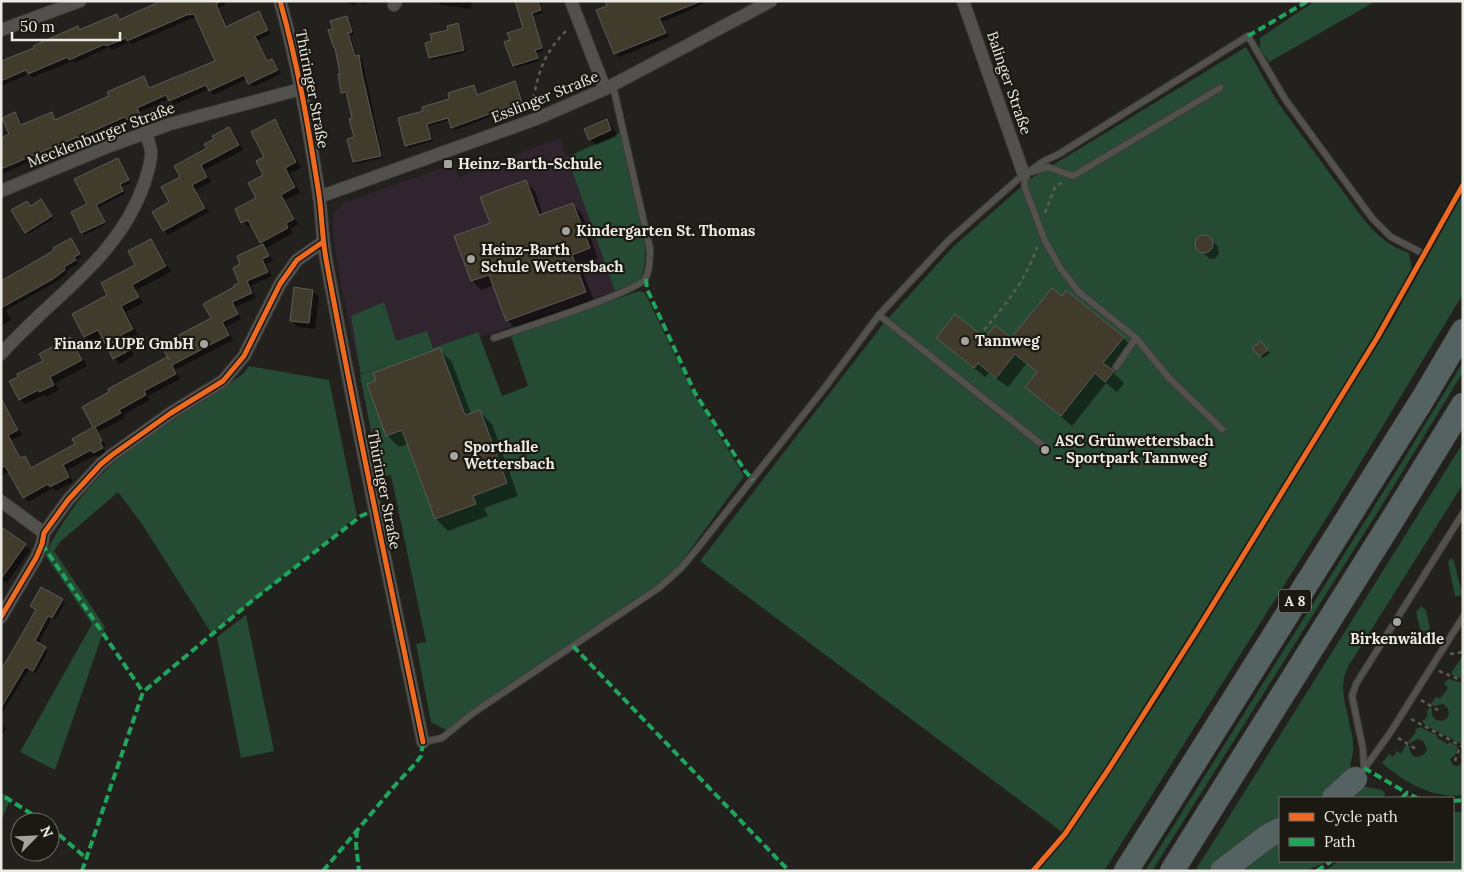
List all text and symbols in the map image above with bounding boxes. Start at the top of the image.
scale bar [12,10,120,42]
text: 50 m [20,17,55,36]
street label: Thüringer Straße [292,28,333,150]
street label: Balinger Straße [983,29,1036,137]
street label: Esslinger Straße [488,66,601,127]
street label: Mecklenburger Straße [24,98,177,171]
place label: Heinz-Barth-Schule [458,154,602,173]
marker: Heinz-Barth-Schule [442,158,454,170]
place label: Kindergarten St. Thomas [576,221,755,240]
marker: Kindergarten St. Thomas [560,225,572,237]
place label: Heinz-Barth Schule Wettersbach [481,240,624,276]
marker: Heinz-Barth Schule Wettersbach [465,253,477,265]
place label: Tannweg [975,331,1040,350]
place label: Finanz LUPE GmbH [54,334,194,353]
marker: Tannweg [959,335,971,347]
marker: Finanz LUPE GmbH [198,338,210,350]
street label: Thüringer Straße [364,429,405,551]
place label: ASC Grünwettersbach - Sportpark Tannweg [1055,431,1214,467]
place label: Sporthalle Wettersbach [464,437,555,473]
marker: ASC Grünwettersbach - Sportpark Tannweg [1039,444,1051,456]
marker: Sporthalle Wettersbach [448,450,460,462]
road number: A 8 [1279,590,1311,612]
marker: Birkenwäldle [1391,616,1403,628]
place label: Birkenwäldle [1350,629,1444,648]
legend [1279,797,1454,862]
text: Cycle path [1324,807,1398,826]
north arrow [10,812,60,862]
text: N [36,823,57,840]
text: Path [1324,832,1355,851]

